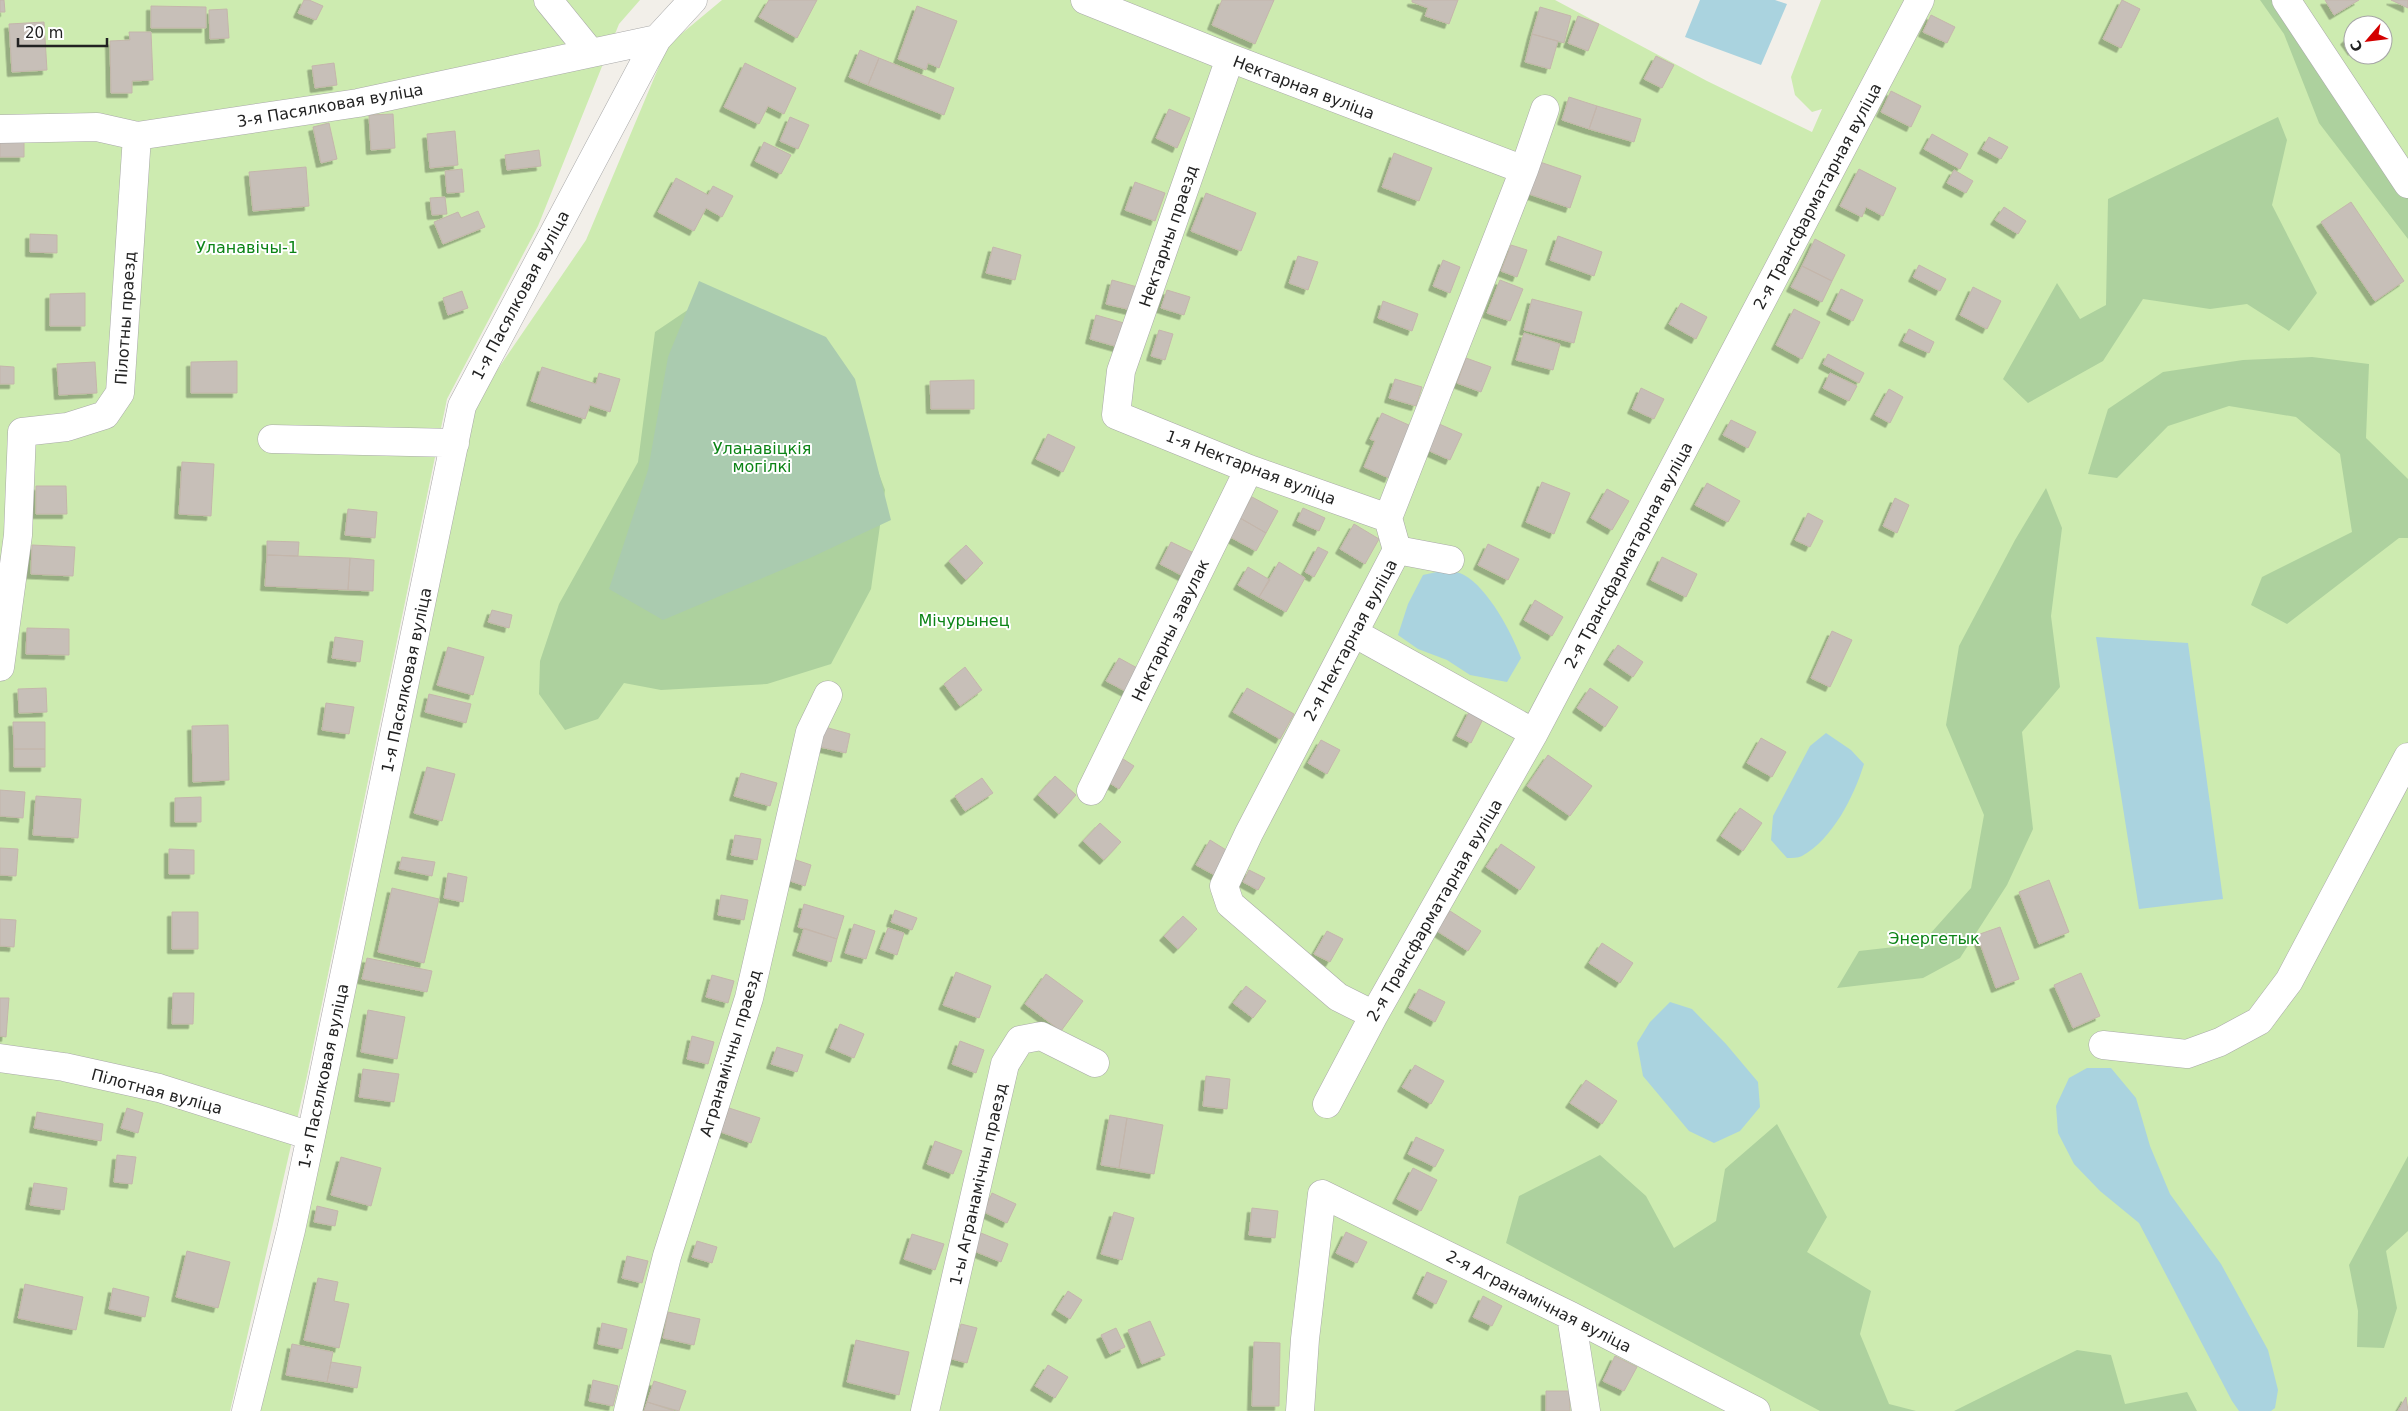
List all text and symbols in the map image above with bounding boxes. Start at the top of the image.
scale bar [18,15,106,47]
north arrow [2343,15,2393,65]
text: 20 m [25,24,63,42]
text: С [2347,38,2366,54]
street label: Нектарная вуліца [1230,52,1377,123]
street label: 3-я Пасялковая вуліца [235,80,425,131]
street label: 2-я Трансфарматарная вуліца [1750,80,1885,313]
street label: Нектарны праезд [1135,163,1202,310]
street label: 1-я Пасялковая вуліца [468,207,573,383]
park label: Уланавічы-1 [196,238,298,257]
street label: Пілотны праезд [111,251,140,385]
street label: 1-я Нектарная вуліца [1163,426,1339,509]
park label: Уланавіцкія могілкі [713,439,811,476]
street label: 2-я Трансфарматарная вуліца [1561,439,1696,672]
street label: Нектарны завулак [1128,556,1213,704]
street label: 2-я Нектарная вуліца [1300,556,1401,724]
street label: 1-я Пасялковая вуліца [378,586,435,774]
park label: Мічурынец [918,611,1010,630]
street label: 2-я Трансфарматарная вуліца [1363,796,1506,1025]
park label: Энергетык [1888,929,1980,948]
street label: Агранамічны праезд [696,967,765,1139]
street label: 1-я Пасялковая вуліца [295,982,352,1170]
street label: Пілотная вуліца [89,1065,225,1118]
street label: 1-ы Агранамічны праезд [946,1081,1011,1287]
street label: 2-я Агранамічная вуліца [1443,1246,1635,1357]

